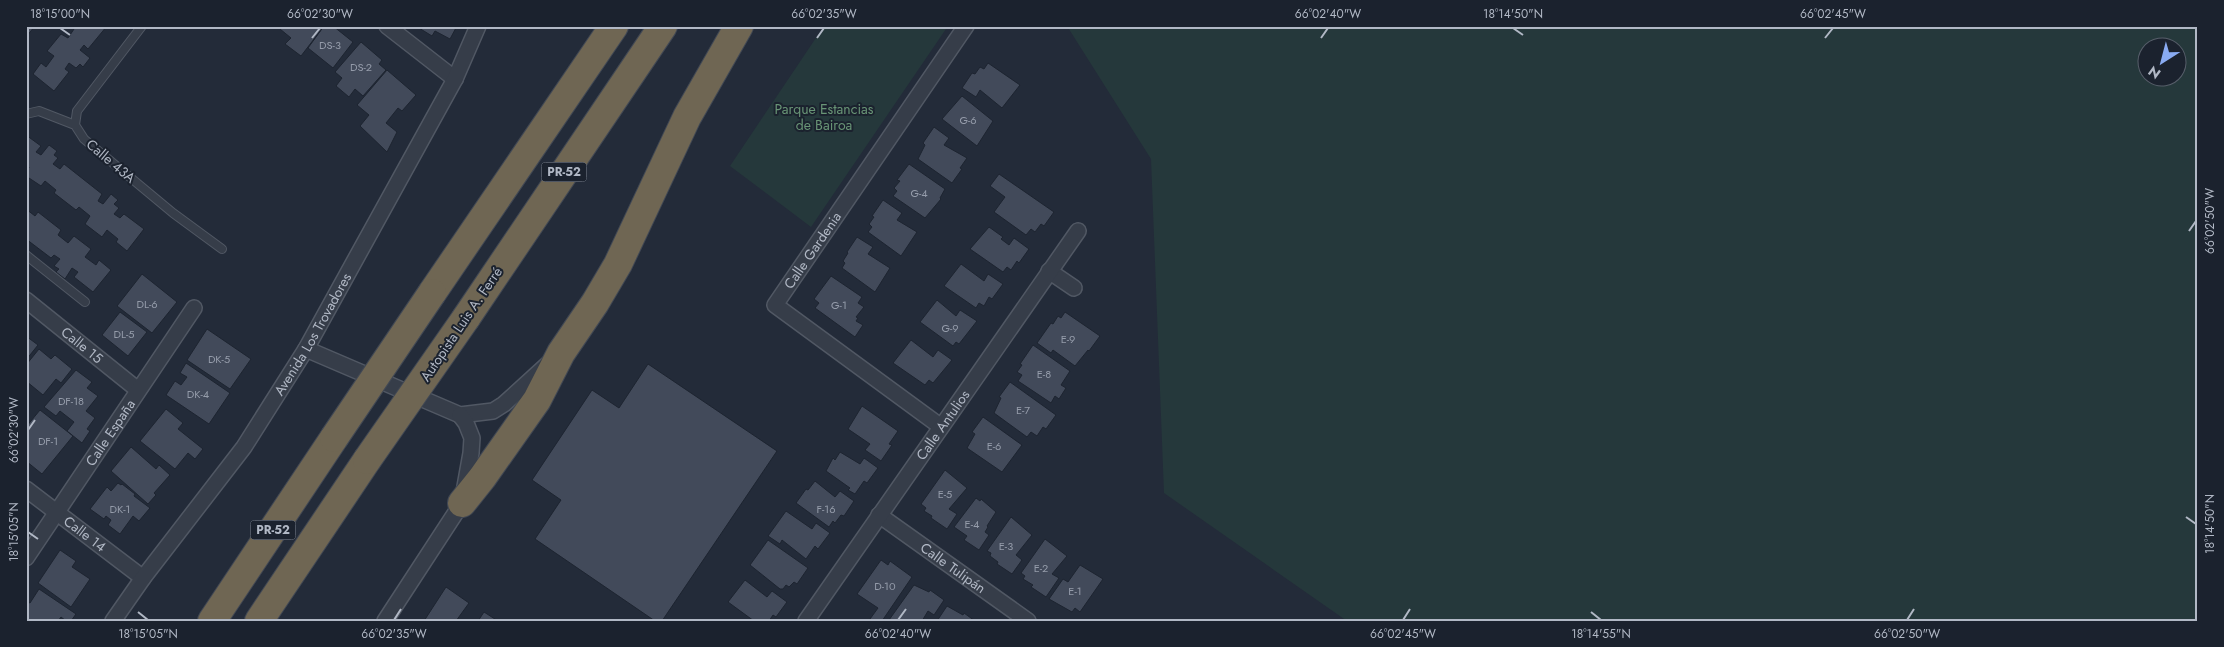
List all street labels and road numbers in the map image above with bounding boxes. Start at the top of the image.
street label: Calle 43A [82,134,141,188]
road number: PR-52 [542,162,586,182]
street label: Calle Gardenia [779,208,846,293]
street label: Autopista Luis A. Ferré [415,263,507,385]
street label: Avenida Los Trovadores [269,269,356,399]
street label: Calle 15 [57,322,107,368]
street label: Calle Antulios [911,385,975,464]
street label: Calle España [81,395,140,470]
street label: Calle 14 [59,511,110,557]
road number: PR-52 [250,520,296,540]
street label: Calle Tulipán [916,538,990,598]

